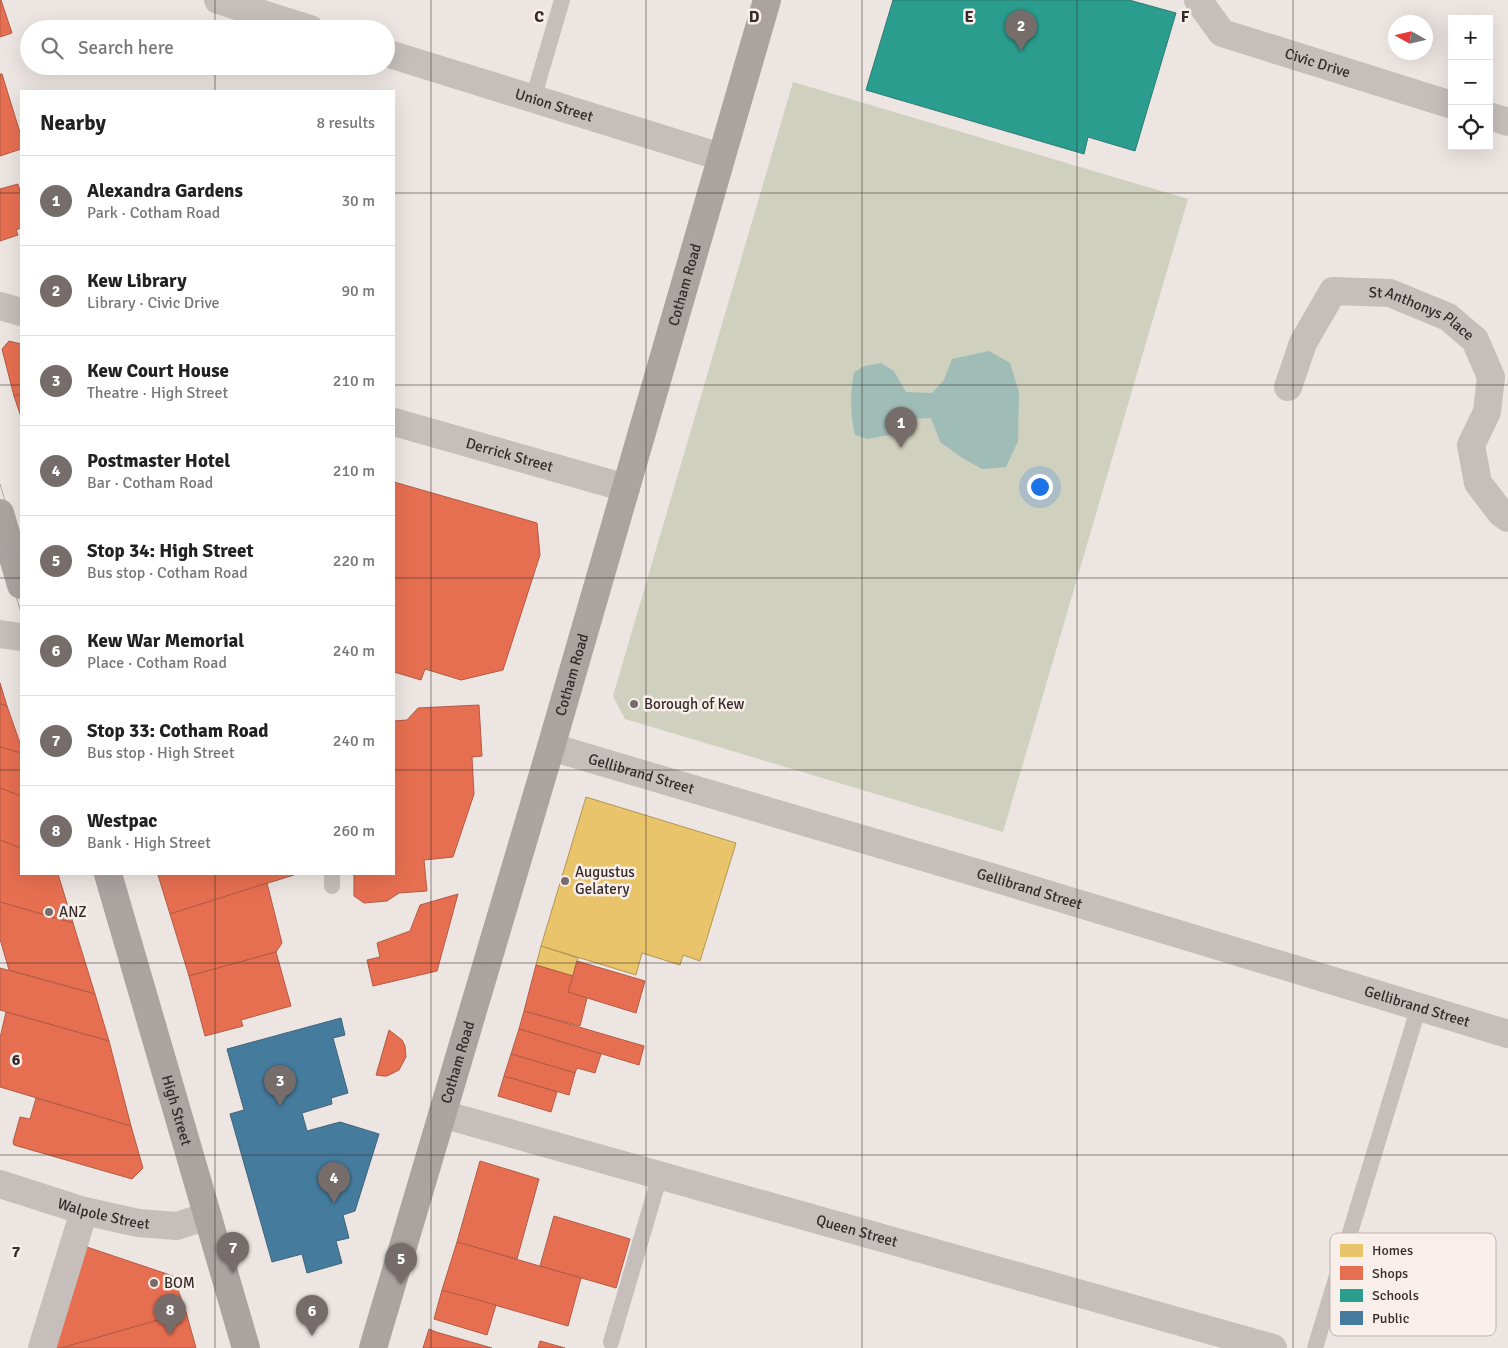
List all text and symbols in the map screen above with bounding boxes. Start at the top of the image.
text: C [534,7,544,27]
text: D [749,7,760,27]
text: E [964,7,974,27]
text: F [1181,7,1190,27]
pin: 2 [1005,10,1037,51]
north arrow [1388,15,1433,60]
map controls [1448,15,1493,150]
button: + [1448,15,1493,60]
search box [20,20,395,75]
icon: search [38,34,66,62]
text: Search here [78,36,174,60]
street label: Civic Drive [1283,44,1353,82]
button: − [1448,60,1493,105]
street label: Union Street [513,85,595,126]
button: locate [1448,105,1493,150]
text: Nearby [40,110,106,136]
text: 8 results [316,113,375,133]
text: Alexandra Gardens [87,179,243,203]
text: 1 [52,191,60,211]
text: 30 m [341,191,375,211]
text: Park · Cotham Road [87,203,220,223]
street label: Cotham Road [664,241,705,328]
text: Kew Library [87,269,187,293]
text: 2 [52,281,60,301]
text: 90 m [341,281,375,301]
street label: St Anthonys Place [1368,283,1478,344]
text: Library · Civic Drive [87,293,220,313]
text: Kew Court House [87,359,229,383]
text: 3 [52,371,60,391]
text: 210 m [333,371,375,391]
text: Theatre · High Street [87,383,228,403]
pin: 1 [885,407,917,448]
street label: Derrick Street [464,434,555,476]
text: Postmaster Hotel [87,449,230,473]
text: 4 [52,461,60,481]
text: 210 m [333,461,375,481]
text: Bar · Cotham Road [87,473,213,493]
your location [1027,474,1053,500]
text: Stop 34: High Street [87,539,254,563]
text: 5 [52,551,60,571]
text: 220 m [333,551,375,571]
text: Bus stop · Cotham Road [87,563,248,583]
text: Kew War Memorial [87,629,244,653]
street label: Cotham Road [551,631,592,718]
text: 6 [52,641,60,661]
text: 240 m [333,641,375,661]
text: Place · Cotham Road [87,653,227,673]
place label: Borough of Kew [644,695,745,713]
marker: Borough of Kew [628,698,640,710]
text: Stop 33: Cotham Road [87,719,268,743]
text: 7 [52,731,60,751]
text: 240 m [333,731,375,751]
text: Bus stop · High Street [87,743,235,763]
street label: Gellibrand Street [586,750,696,798]
text: Westpac [87,809,157,833]
text: 8 [52,821,60,841]
text: 260 m [333,821,375,841]
text: Bank · High Street [87,833,211,853]
place label: Augustus Gelatery [575,863,635,898]
street label: Gellibrand Street [975,864,1084,913]
marker: Augustus Gelatery [559,875,571,887]
place label: ANZ [59,903,87,921]
marker: ANZ [43,906,55,918]
street label: Gellibrand Street [1362,982,1472,1031]
street label: Cotham Road [437,1019,478,1106]
text: 6 [12,1050,21,1070]
pin: 3 [264,1065,296,1106]
street label: High Street [158,1073,196,1148]
pin: 4 [318,1162,350,1203]
street label: Walpole Street [55,1194,150,1233]
street label: Queen Street [814,1211,900,1251]
pin: 7 [217,1232,249,1273]
legend [1330,1233,1496,1336]
text: 7 [12,1242,21,1262]
text: Homes [1372,1242,1413,1259]
pin: 5 [385,1243,417,1284]
text: Shops [1372,1265,1408,1282]
place label: BOM [164,1274,195,1292]
marker: BOM [148,1277,160,1289]
text: Schools [1372,1287,1419,1304]
pin: 8 [154,1294,186,1335]
pin: 6 [296,1295,328,1336]
text: Public [1372,1310,1410,1327]

